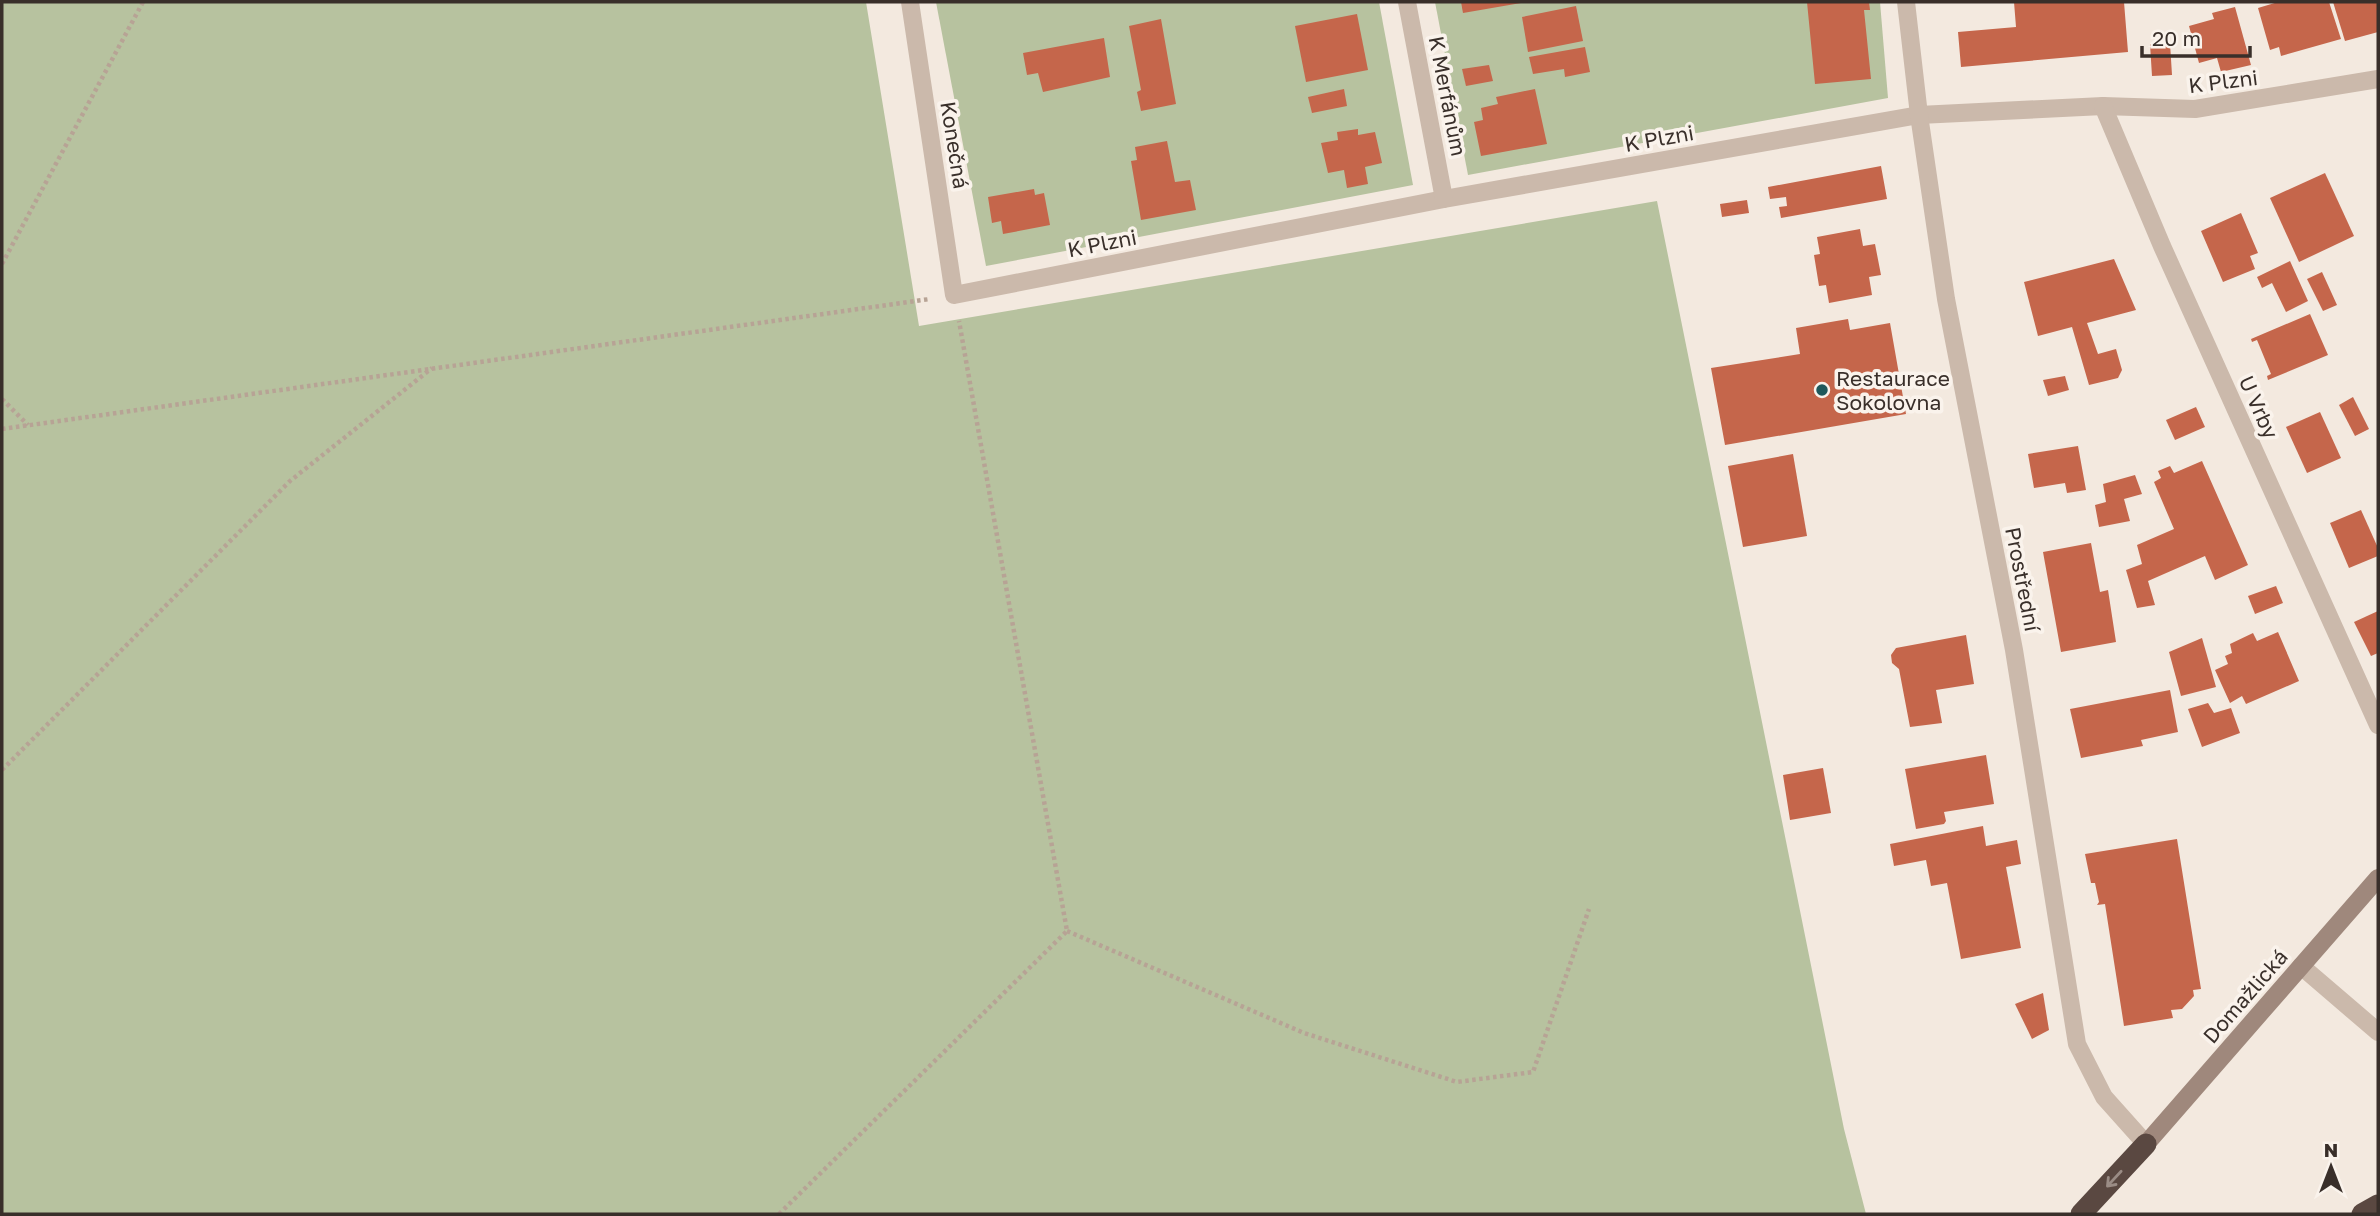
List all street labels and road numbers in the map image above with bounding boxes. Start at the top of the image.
street label: K Merfánům [1424,34,1472,158]
street label: K Plzni [2187,64,2259,98]
street label: Konečná [935,100,975,190]
street label: K Plzni [1622,119,1696,157]
street label: K Plzni [1065,224,1139,262]
street label: U Vrby [2234,371,2284,443]
street label: Prostřední [2000,525,2046,635]
street label: Domažlická [2197,944,2293,1048]

